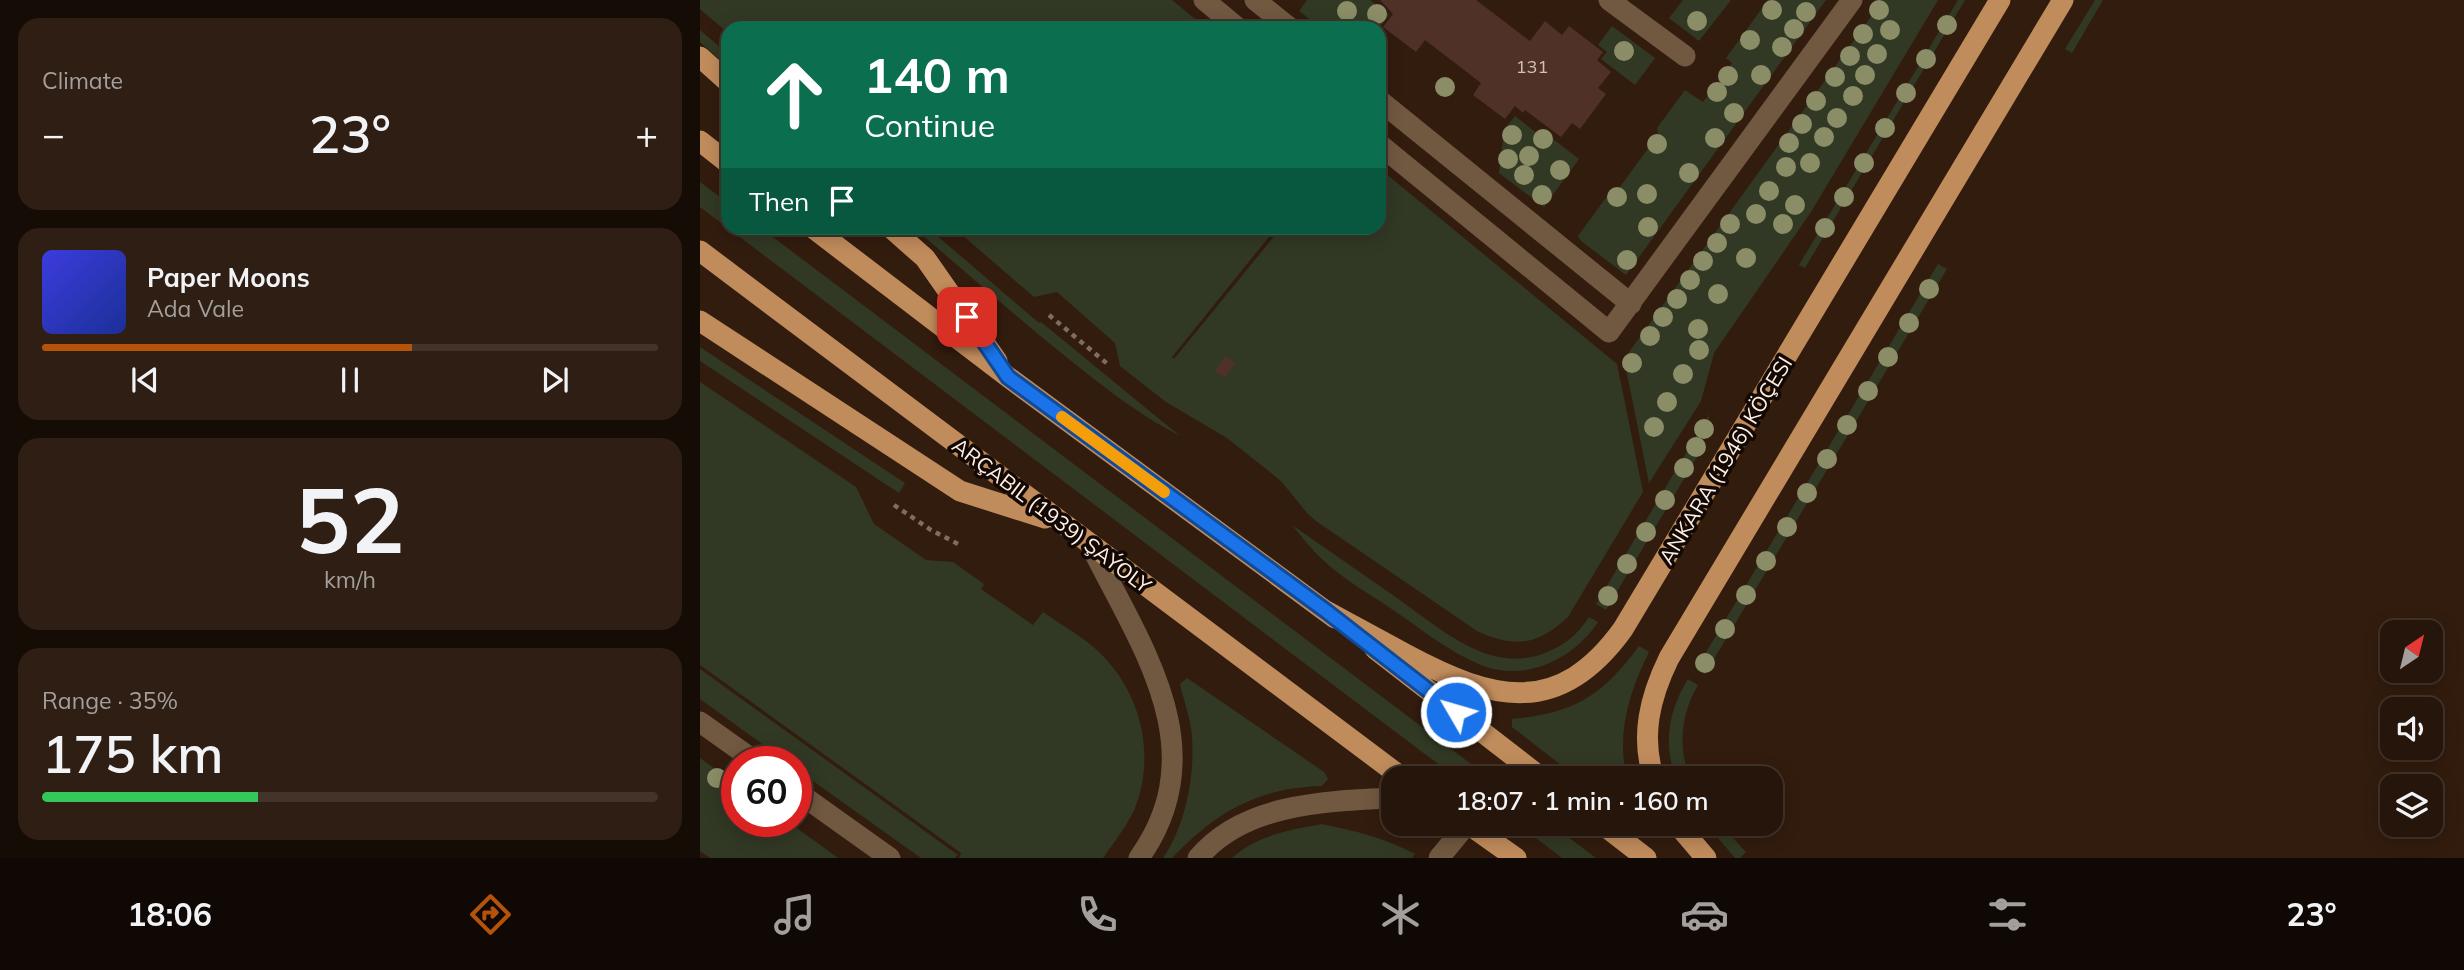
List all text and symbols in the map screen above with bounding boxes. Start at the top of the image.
text: 140 m [864,44,1010,105]
icon: ahead [749,49,840,140]
house number: 131 [1516,55,1548,78]
text: Climate [42,66,123,95]
text: 23° [309,101,391,166]
text: Continue [864,105,995,145]
text: − [42,110,65,158]
text: + [635,110,658,158]
icon: arrive [823,182,861,220]
text: Then [749,185,809,218]
text: Paper Moons [147,261,310,294]
pin [937,287,997,347]
text: Ada Vale [147,294,244,323]
icon: arrive [948,298,986,336]
street label: ANKARA (1946) KÖÇESI [1653,351,1797,569]
icon: previous [126,361,164,399]
icon: pause [331,361,369,399]
icon: next [536,361,574,399]
street label: ARÇABIL (1939) ŞAÝOLY [948,432,1157,598]
text: 52 [295,462,405,576]
text: km/h [324,565,376,594]
north arrow [2380,620,2443,682]
map controls [2380,620,2443,837]
position arrow [1419,675,1493,749]
text: Range · 35% [42,686,178,715]
button: sound [2380,697,2443,760]
text: 175 km [42,721,223,786]
speed limit sign: 60 [721,746,812,837]
button: layers [2380,774,2443,837]
text: 18:07 · 1 min · 160 m [1455,784,1709,817]
icon: directions [466,890,515,939]
icon: music [770,890,819,939]
icon: phone [1073,890,1122,939]
icon: climate [1376,890,1425,939]
icon: car [1680,890,1729,939]
icon: filters [1983,890,2032,939]
text: 18:06 [127,894,212,934]
text: 23° [2286,894,2337,934]

